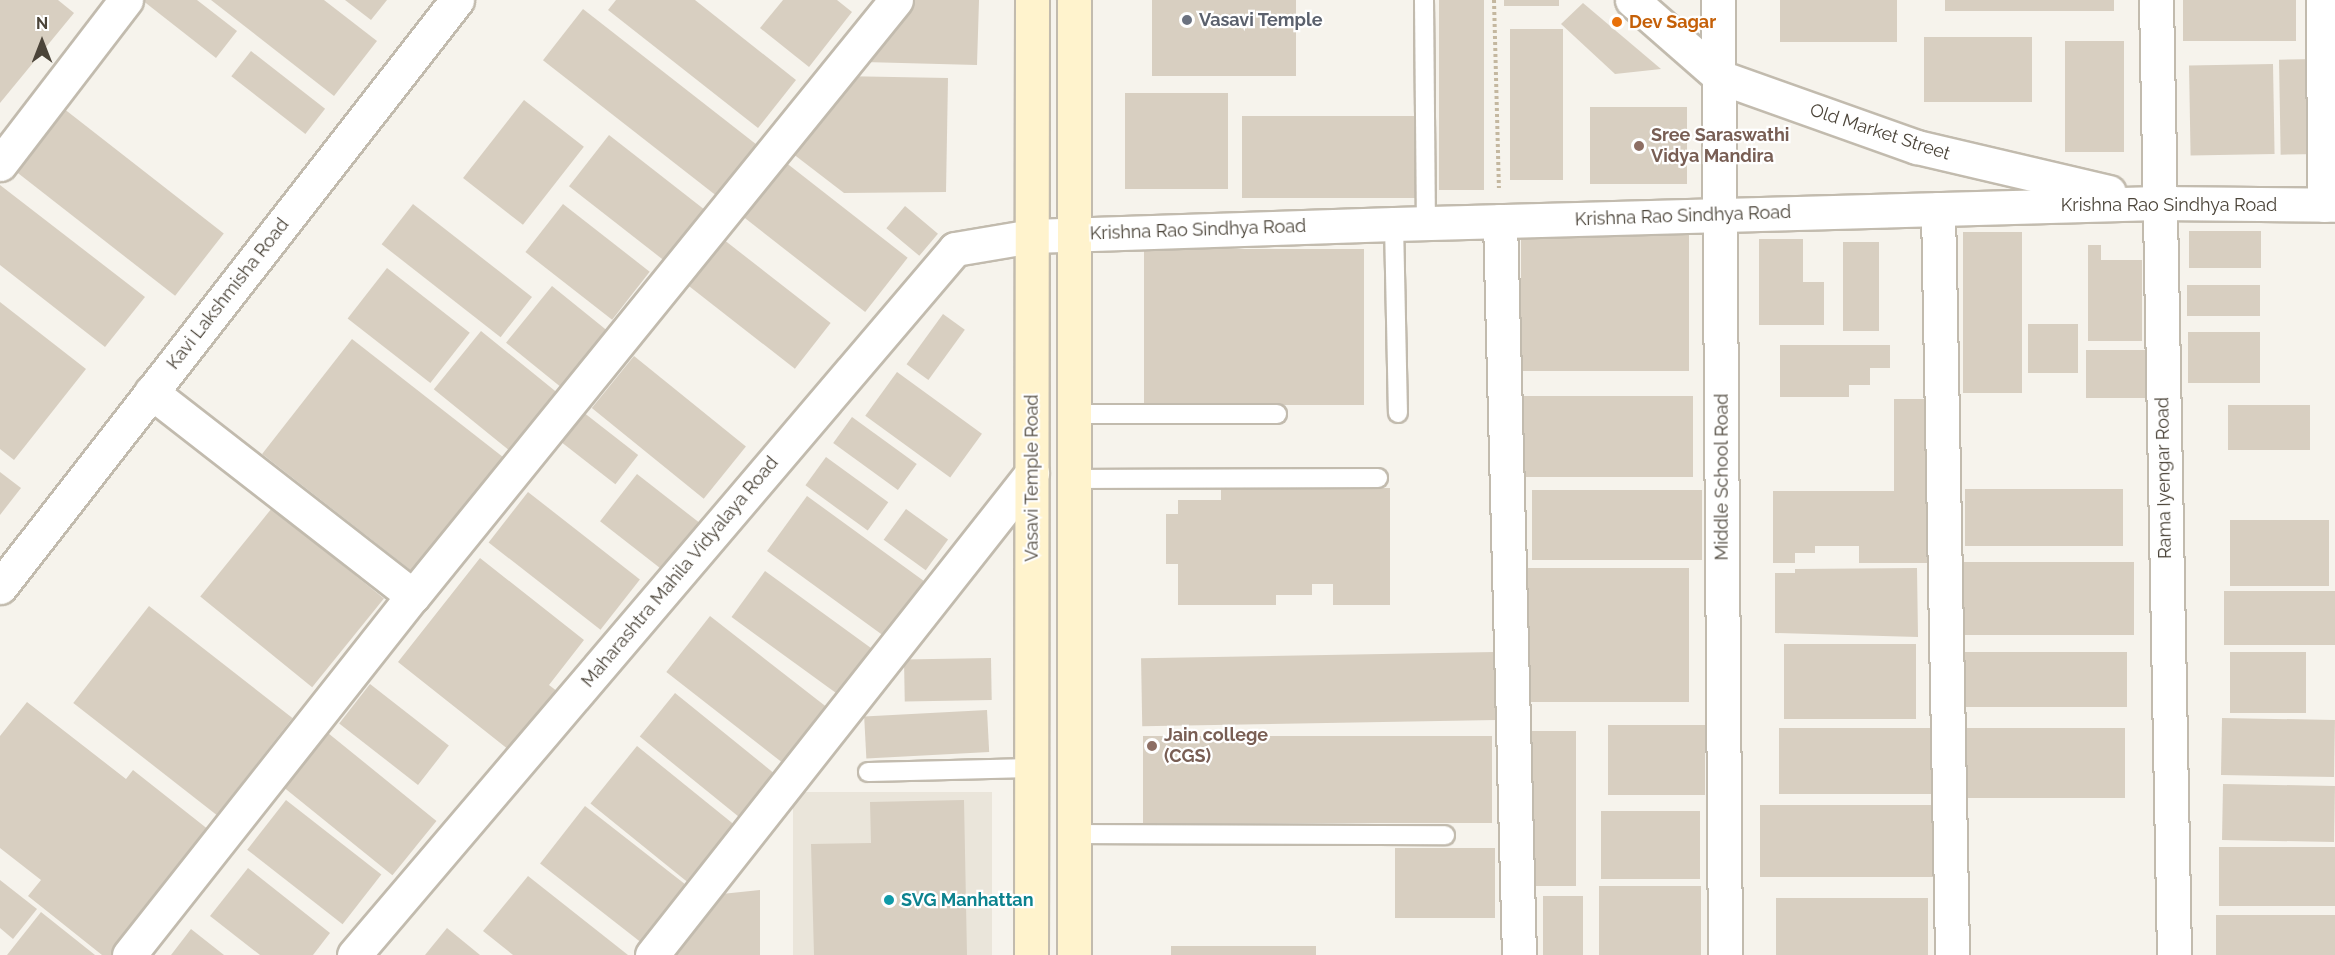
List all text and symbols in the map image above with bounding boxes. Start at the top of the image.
place label: Vasavi Temple [1199,9,1323,31]
place label: Dev Sagar [1629,11,1717,33]
north arrow [12,12,72,72]
marker: Vasavi Temple [1180,13,1194,27]
text: N [36,14,48,33]
marker: Dev Sagar [1610,15,1624,29]
street label: Old Market Street [1807,99,1953,165]
place label: Sree Saraswathi Vidya Mandira [1651,125,1789,168]
marker: Sree Saraswathi Vidya Mandira [1632,139,1646,153]
street label: Krishna Rao Sindhya Road [2061,194,2277,216]
street label: Krishna Rao Sindhya Road [1574,201,1792,231]
street label: Kavi Lakshmisha Road [162,214,294,374]
street label: Krishna Rao Sindhya Road [1089,215,1307,245]
street label: Middle School Road [1711,393,1733,561]
street label: Vasavi Temple Road [1021,394,1043,562]
street label: Rama Iyengar Road [2152,397,2176,559]
street label: Maharashtra Mahila Vidyalaya Road [577,452,783,692]
place label: Jain college (CGS) [1164,725,1268,768]
marker: Jain college (CGS) [1145,739,1159,753]
place label: SVG Manhattan [901,889,1034,911]
marker: SVG Manhattan [882,893,896,907]

